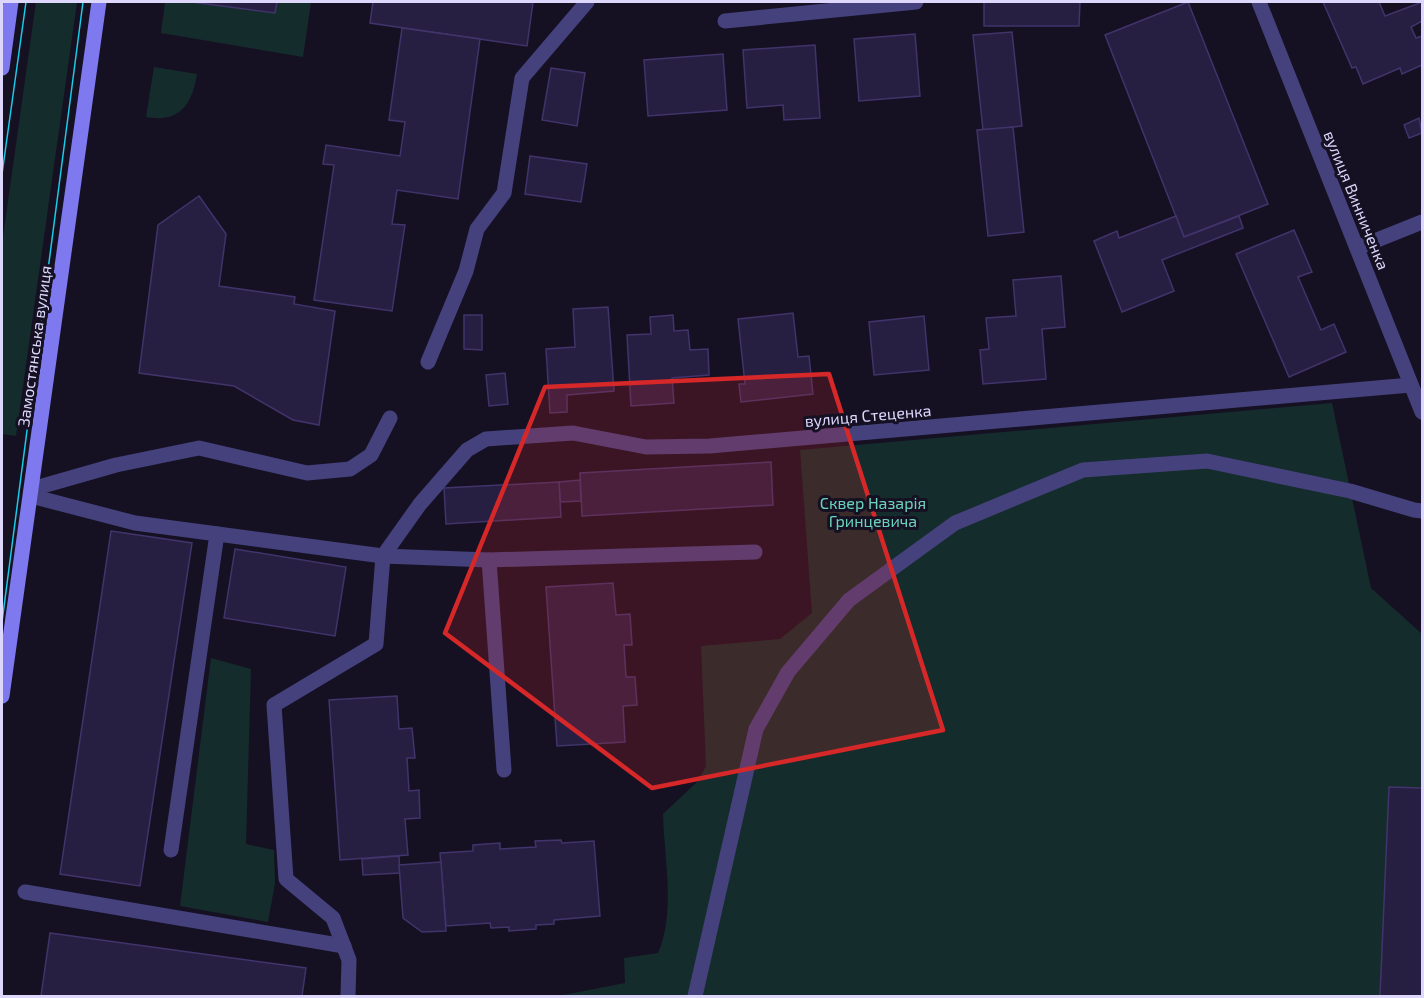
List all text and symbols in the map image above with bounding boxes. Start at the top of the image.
street label: вулиця Винниченка [1320,128,1394,273]
street label: Замостянська вулиця [13,264,56,428]
street label: вулиця Стеценка [804,400,932,431]
park label: Сквер Назарія Гринцевича [820,493,926,530]

